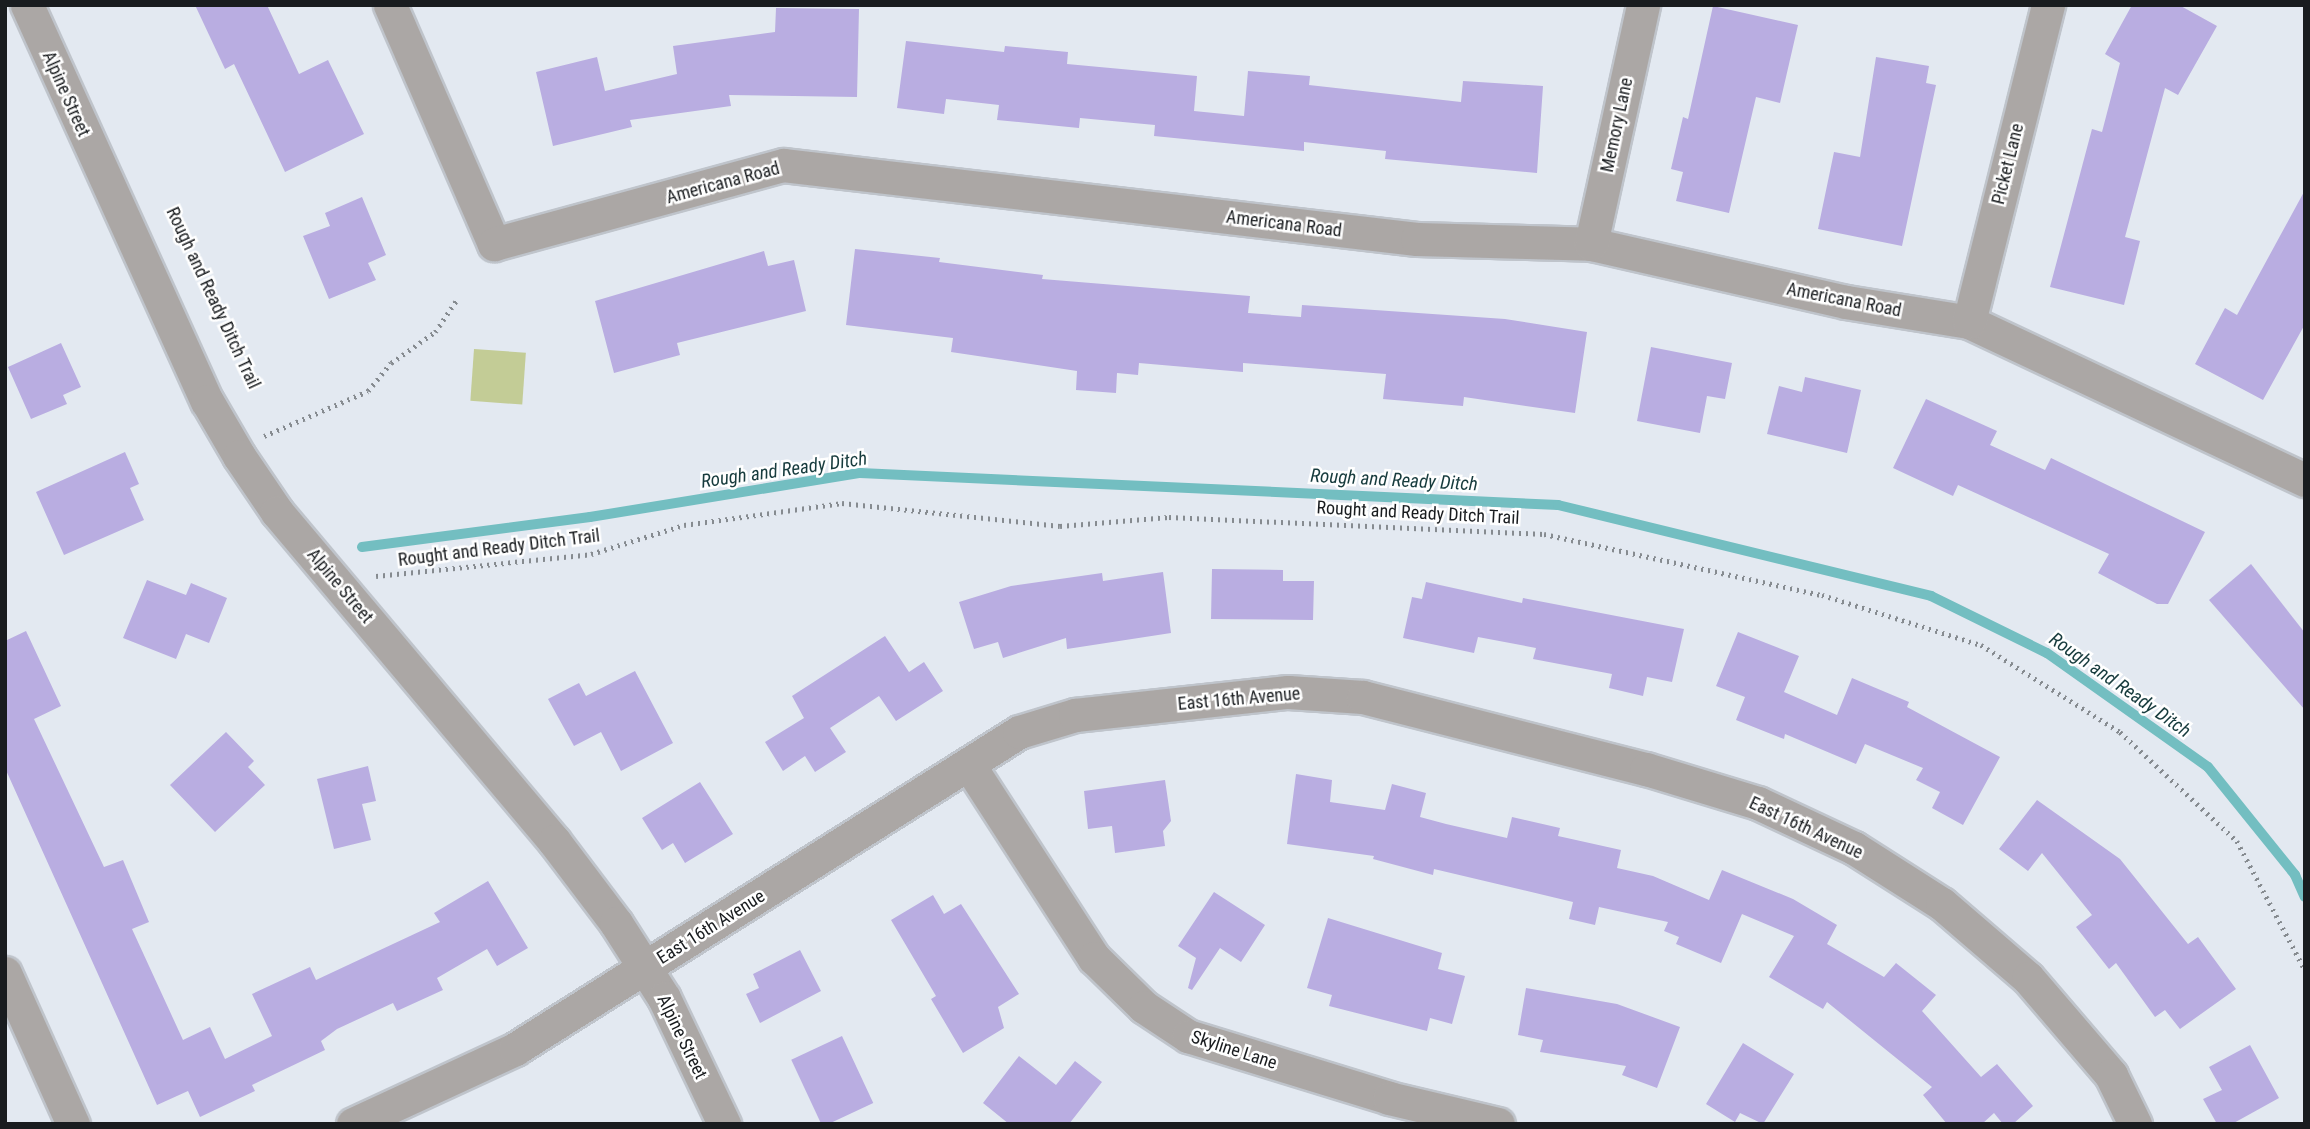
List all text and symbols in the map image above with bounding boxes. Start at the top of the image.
street label: Alpine Street [38,48,94,140]
street label: Memory Lane [1596,76,1638,174]
street label: Picket Lane [1988,121,2028,207]
street label: Americana Road [664,157,782,209]
street label: Rough and Ready Ditch Trail [161,204,265,392]
street label: Americana Road [1225,206,1343,242]
street label: Americana Road [1785,278,1903,322]
water label: Rough and Ready Ditch [699,447,869,493]
water label: Rough and Ready Ditch [1310,464,1478,496]
street label: Rought and Ready Ditch Trail [1316,497,1520,529]
street label: Rought and Ready Ditch Trail [397,525,601,571]
street label: Alpine Street [302,544,378,628]
water label: Rough and Ready Ditch [2045,628,2195,742]
street label: East 16th Avenue [1177,683,1301,715]
street label: East 16th Avenue [1746,792,1866,864]
street label: East 16th Avenue [653,885,769,969]
street label: Alpine Street [652,991,712,1083]
street label: Skyline Lane [1188,1026,1280,1074]

